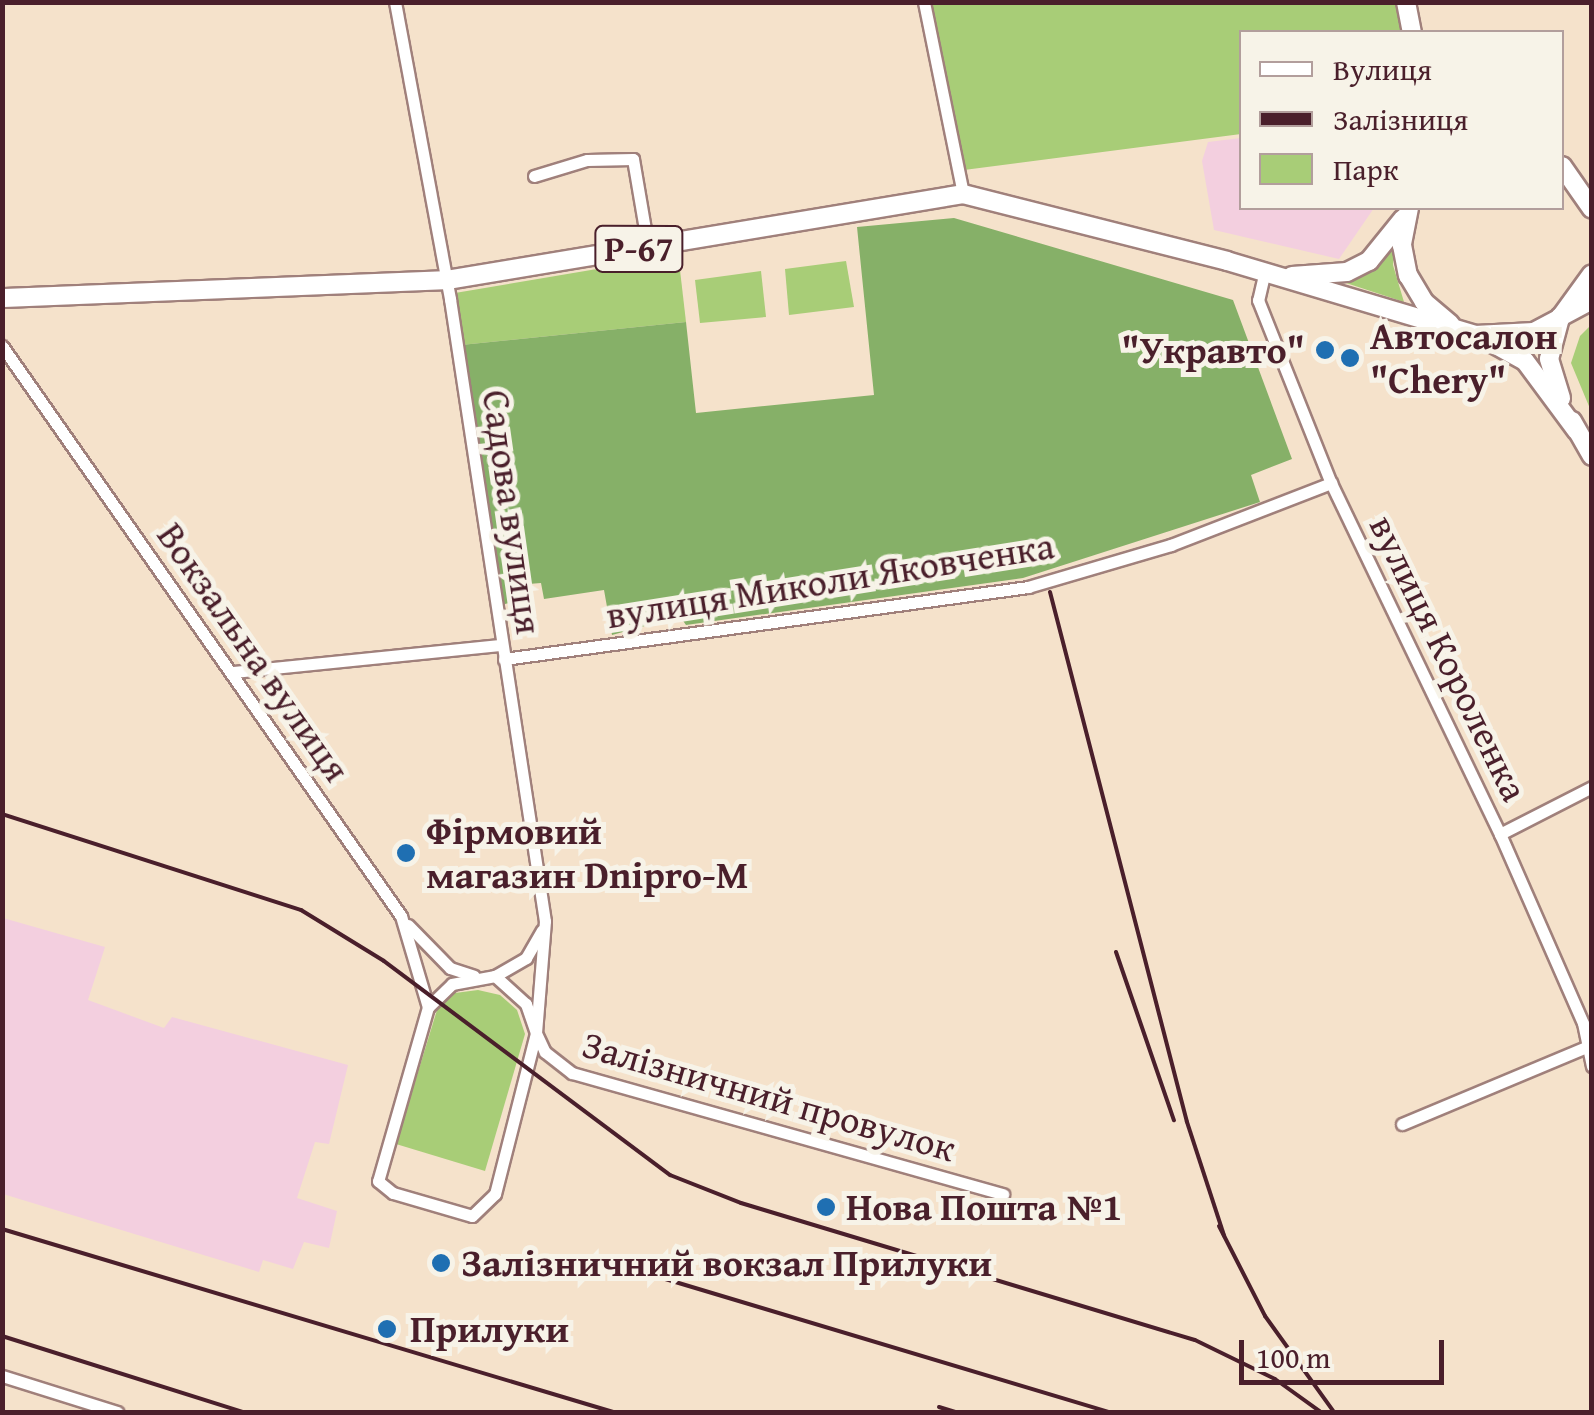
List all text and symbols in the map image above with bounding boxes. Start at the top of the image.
legend [1239,30,1564,210]
text: Вулиця [1333,47,1432,91]
text: Залізниця [1333,97,1468,141]
text: Парк [1333,147,1399,191]
road number: Р-67 [594,219,684,279]
place label: Автосалон "Chery" [1370,313,1558,402]
place label: "Укравто" [1121,327,1305,373]
marker: "Укравто" [1314,339,1336,361]
marker: Автосалон "Chery" [1339,347,1361,369]
street label: Садова вулиця [473,387,553,637]
street label: вулиця Короленка [1360,508,1538,808]
street label: Вокзальна вулиця [148,514,360,790]
street label: вулиця Миколи Яковченка [603,522,1057,638]
place label: Фірмовий магазин Dnipro-M [426,808,748,898]
marker: Фірмовий магазин Dnipro-M [395,842,417,864]
street label: Залізничний провулок [577,1021,961,1171]
place label: Нова Пошта №1 [846,1184,1122,1230]
marker: Нова Пошта №1 [815,1196,837,1218]
place label: Залізничний вокзал Прилуки [461,1240,992,1286]
marker: Залізничний вокзал Прилуки [430,1252,452,1274]
place label: Прилуки [410,1306,569,1352]
marker: Прилуки [374,1316,400,1342]
scale bar [1244,1320,1449,1382]
text: 100 m [1256,1335,1330,1379]

